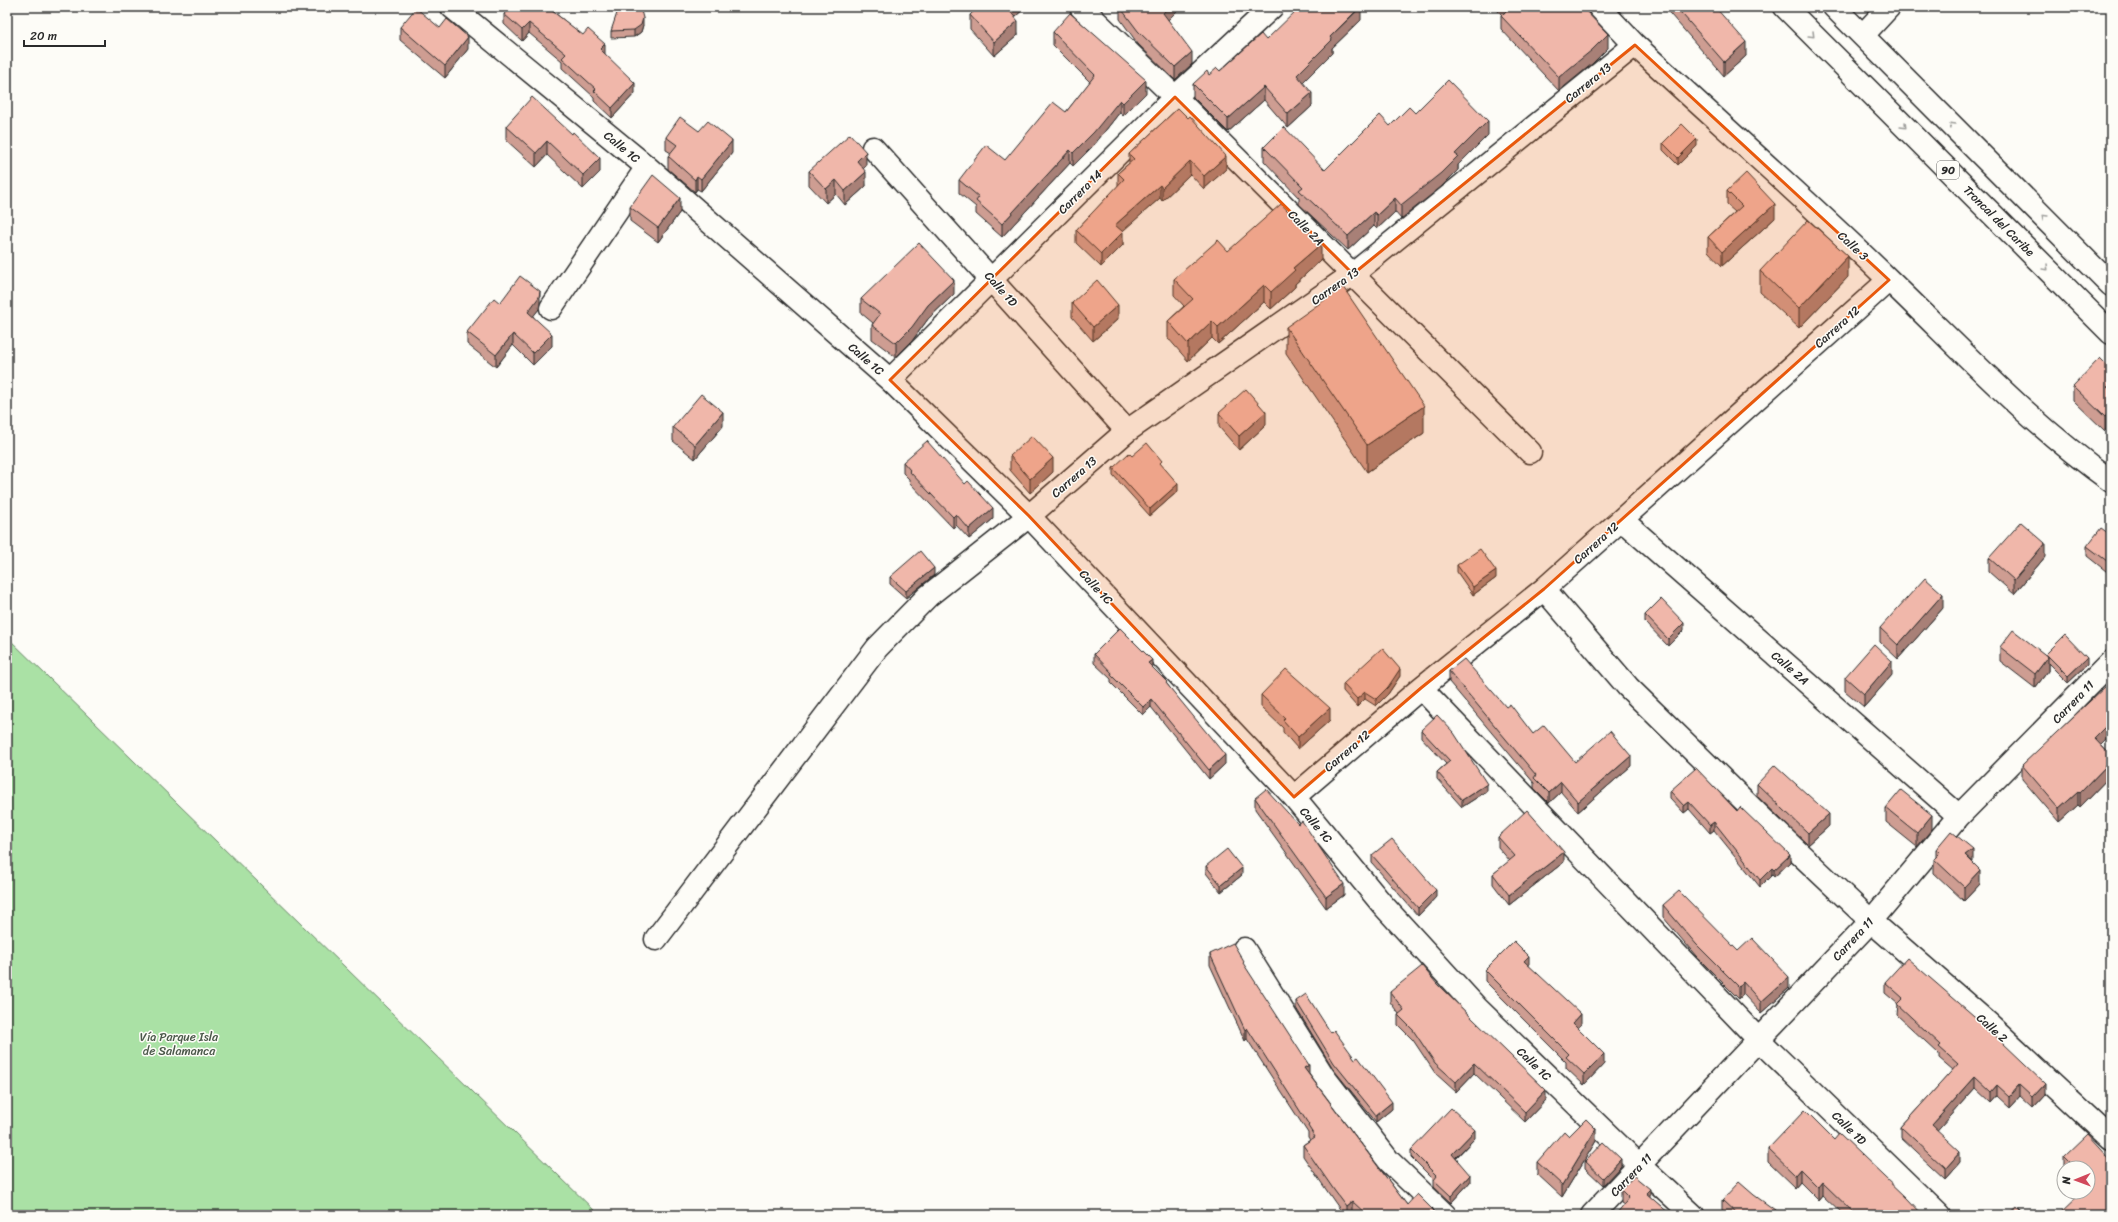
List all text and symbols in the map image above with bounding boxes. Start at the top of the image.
scale bar [24,22,105,48]
text: 20 m [30,25,57,47]
one-way arrow [1807,30,1815,38]
street label: Carrera 13 [1560,57,1617,109]
one-way arrow [1899,121,1907,129]
one-way arrow [1949,122,1957,130]
street label: Calle 1C [599,125,646,169]
road number: 90 [1937,161,1959,179]
street label: Carrera 14 [1052,164,1108,220]
street label: Troncal del Caribe [1958,180,2040,262]
street label: Calle 2A [1283,205,1330,252]
one-way arrow [2041,214,2049,222]
street label: Calle 3 [1832,226,1874,267]
street label: Carrera 13 [1306,261,1364,311]
one-way arrow [2041,263,2049,271]
street label: Calle 1D [979,266,1024,313]
street label: Carrera 12 [1809,300,1865,354]
street label: Calle 1C [843,337,890,382]
street label: Carrera 13 [1046,450,1102,503]
street label: Carrera 12 [1568,516,1624,570]
street label: Calle 1C [1074,564,1119,610]
street label: Calle 2A [1766,645,1814,691]
street label: Carrera 11 [2046,675,2100,729]
street label: Carrera 12 [1319,724,1375,778]
street label: Calle 1C [1294,802,1338,849]
street label: Carrera 11 [1827,912,1879,966]
street label: Calle 2 [1971,1008,2013,1048]
park label: Vía Parque Isla de Salamanca [140,1026,219,1062]
street label: Calle 1C [1511,1041,1557,1087]
street label: Calle 1D [1826,1106,1872,1151]
street label: Carrera 11 [1604,1148,1658,1202]
north arrow [2056,1160,2096,1200]
text: N [2057,1176,2076,1185]

